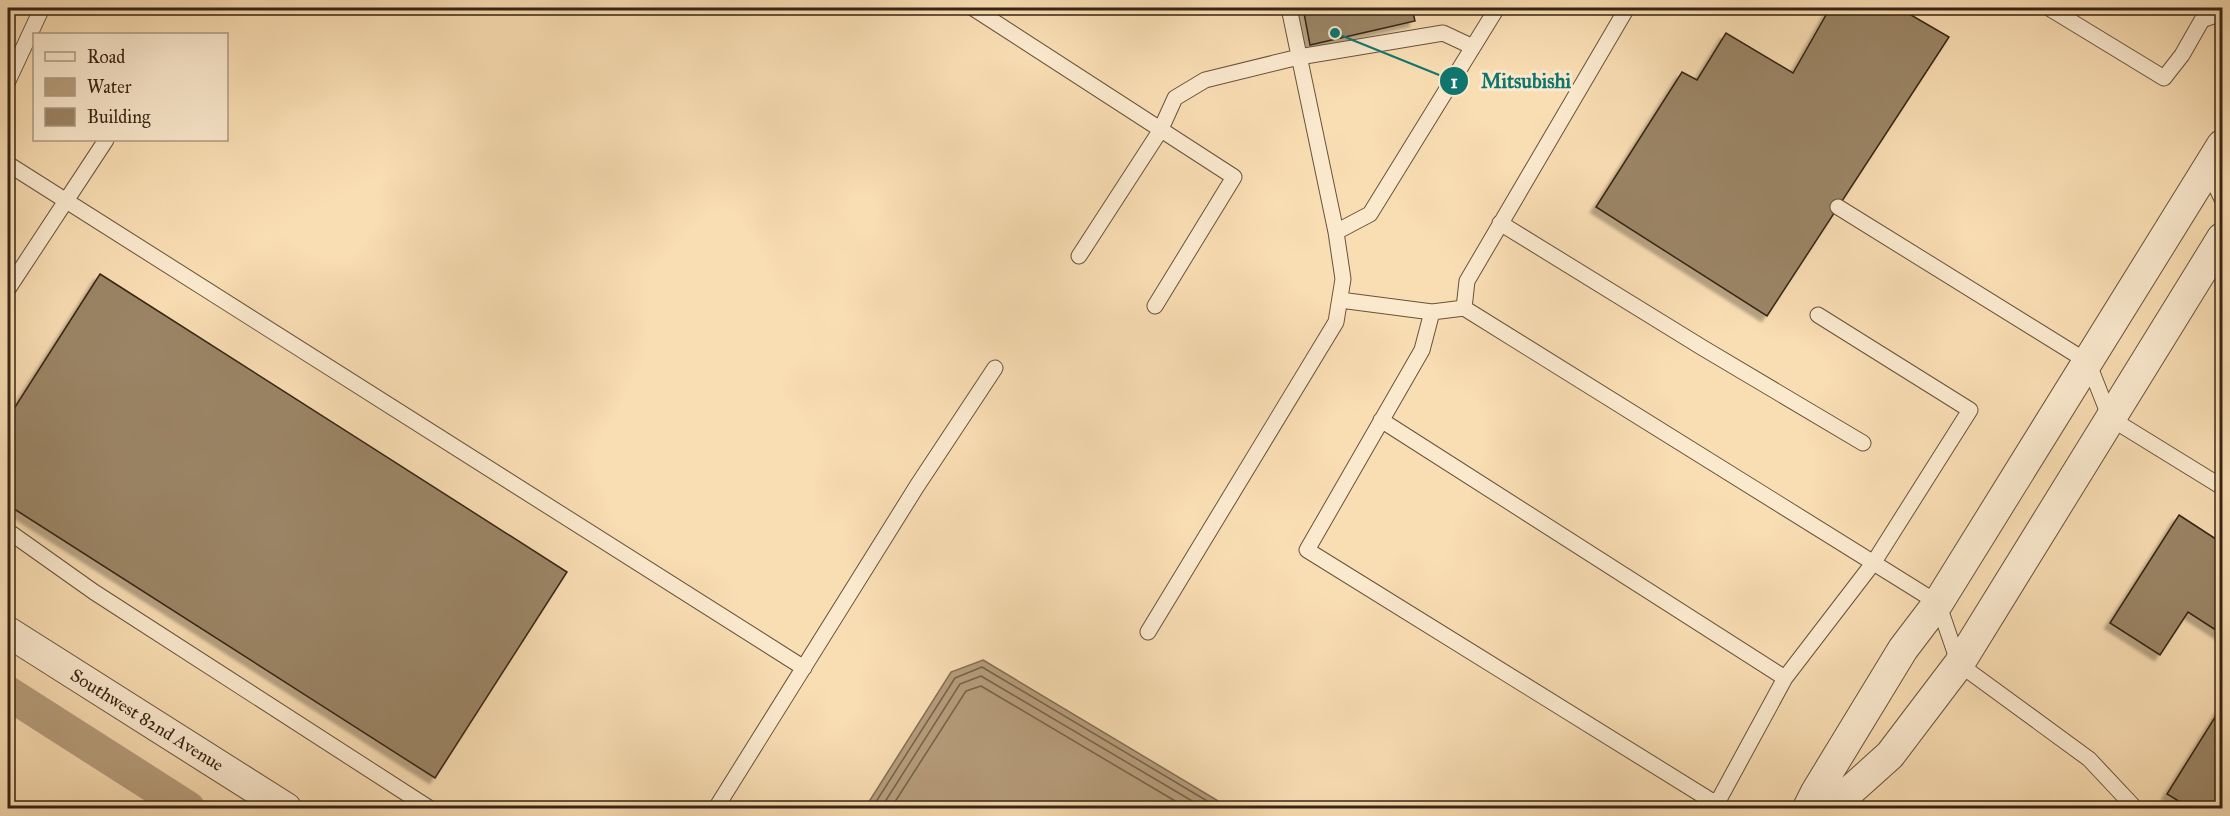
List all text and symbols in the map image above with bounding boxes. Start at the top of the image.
legend [33,33,228,141]
text: Road [87,46,125,68]
callout: Mitsubishi [1439,62,1583,100]
text: Mitsubishi [1481,69,1572,93]
text: 1 [1450,71,1458,93]
text: Water [87,76,132,98]
text: Building [87,106,151,129]
street label: Southwest 82nd Avenue [66,664,228,776]

